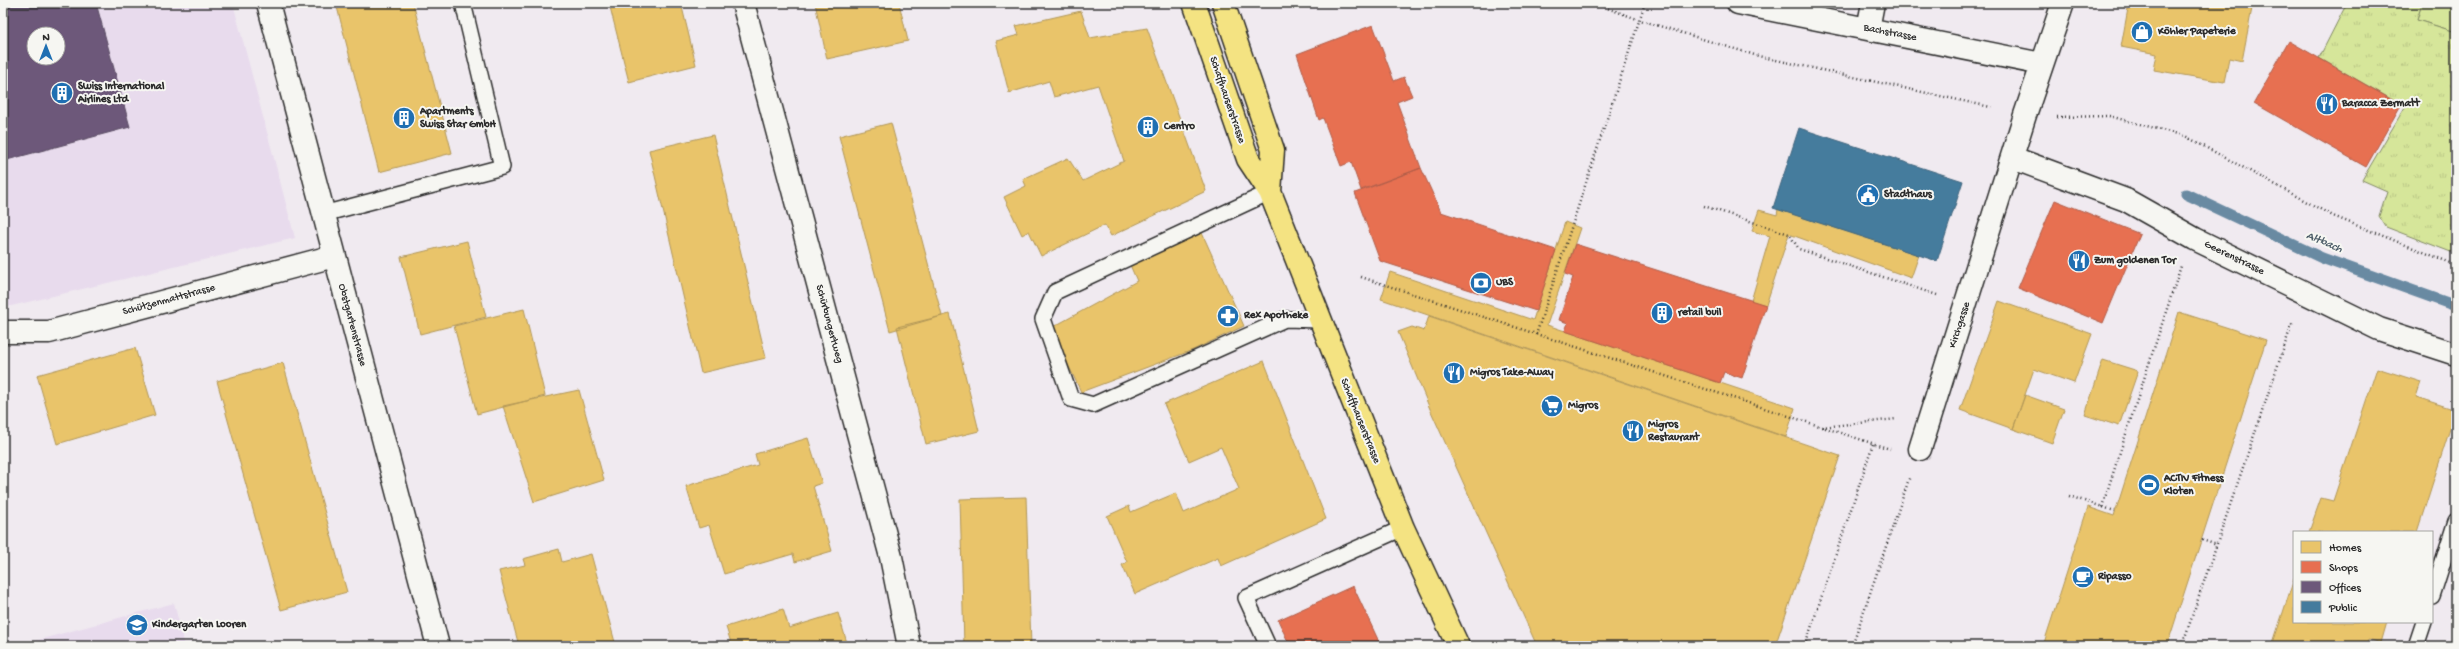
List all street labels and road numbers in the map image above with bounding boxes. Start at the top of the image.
street label: Bachstrasse [1862,22,1918,44]
street label: Schaffhauserstrasse [1207,55,1248,145]
street label: Geerenstrasse [2202,238,2266,278]
street label: Schützenmattstrasse [121,282,217,318]
street label: Obstgartenstrasse [335,282,369,368]
street label: Schürbungertweg [813,283,845,365]
street label: Kirchgasse [1947,300,1973,350]
street label: Schaffhauserstrasse [1337,376,1384,466]

